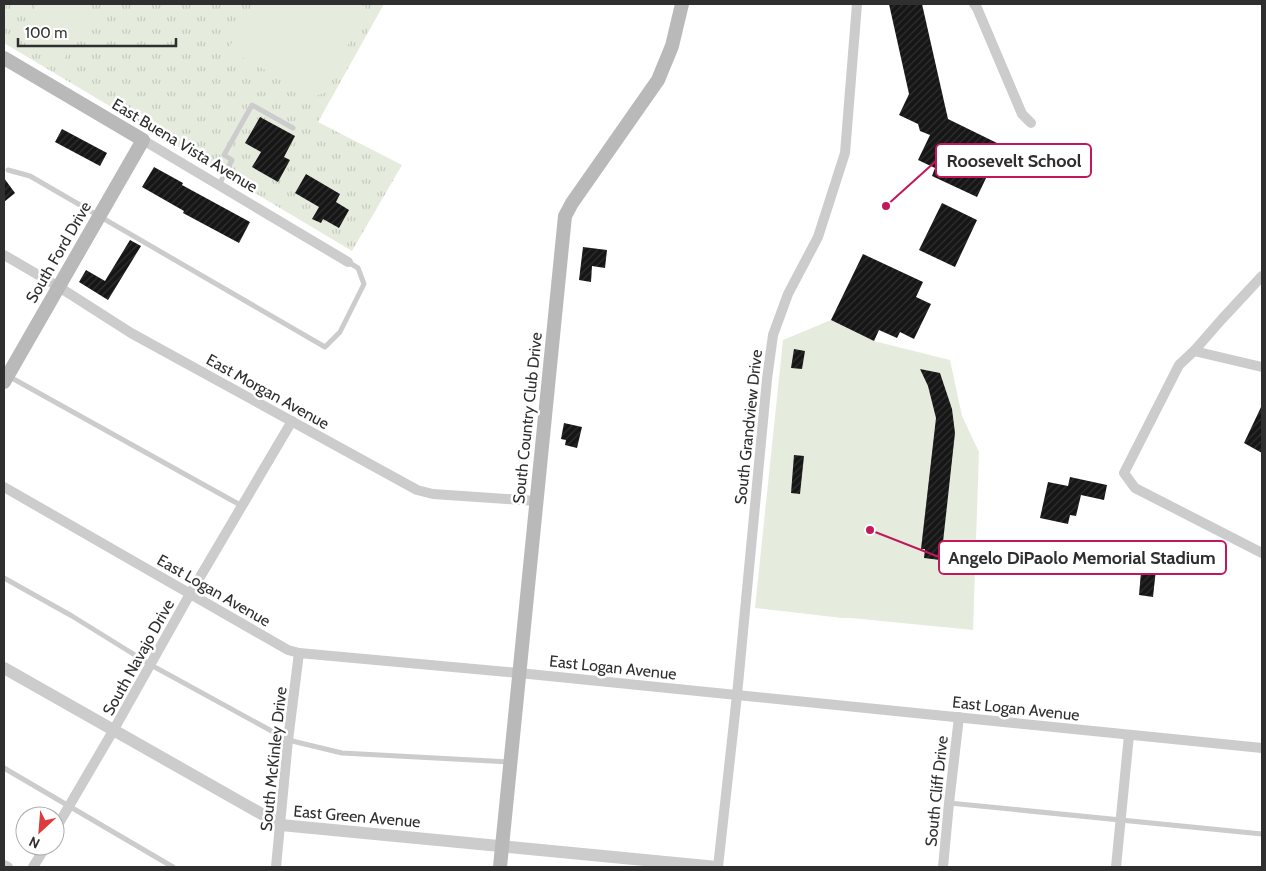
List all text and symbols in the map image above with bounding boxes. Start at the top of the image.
scale bar [18,15,175,47]
text: 100 m [25,24,67,42]
street label: East Buena Vista Avenue [109,94,261,196]
callout: Roosevelt School [936,144,1091,177]
text: Roosevelt School [947,150,1082,172]
street label: South Ford Drive [22,198,95,306]
street label: South Country Club Drive [509,331,546,505]
street label: South Grandview Drive [731,349,766,506]
street label: East Morgan Avenue [203,350,333,433]
callout: Angelo DiPaolo Memorial Stadium [939,541,1226,574]
text: Angelo DiPaolo Memorial Stadium [948,547,1216,569]
street label: East Logan Avenue [154,550,274,631]
street label: South Navajo Drive [99,596,178,719]
street label: East Logan Avenue [548,651,677,684]
street label: South McKinley Drive [256,686,291,832]
street label: East Logan Avenue [951,692,1080,725]
street label: South Cliff Drive [921,735,952,847]
street label: East Green Avenue [293,801,421,832]
north arrow [15,806,65,856]
text: N [26,832,43,853]

